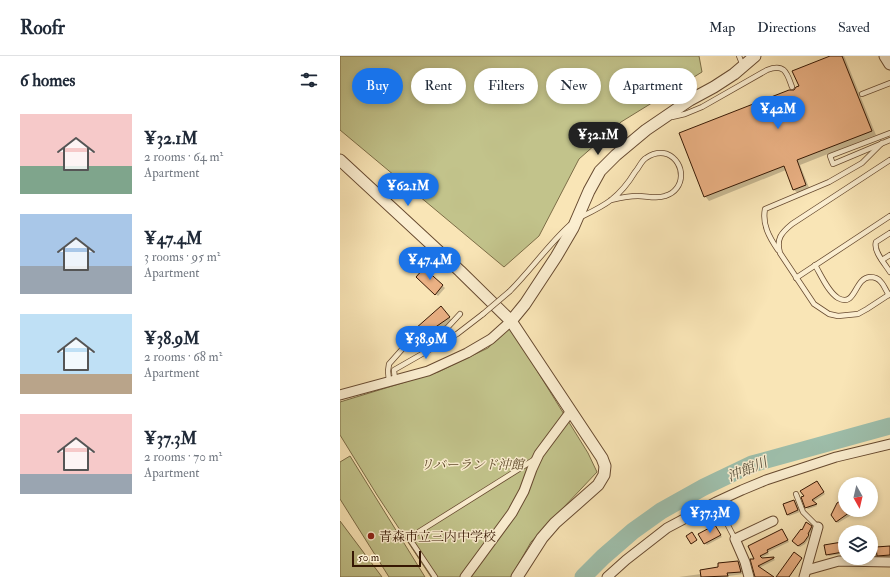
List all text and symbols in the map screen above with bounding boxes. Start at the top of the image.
text: Roofr [20,16,65,40]
text: Map [709,19,735,36]
text: Directions [757,19,816,36]
text: Saved [838,19,870,36]
chip: Buy [352,68,403,104]
chip: Rent [411,68,466,104]
chip: Filters [474,68,538,104]
chip: New [546,68,601,104]
chip: Apartment [609,68,697,104]
icon: filters [298,69,320,91]
text: 6 homes [20,70,75,91]
pin: ¥42M [754,96,802,130]
text: ¥42M [760,101,796,117]
pin: ¥32.1M [565,122,631,156]
text: ¥32.1M [577,127,619,143]
text: ¥32.1M [144,128,198,149]
icon: home [52,130,100,178]
text: 2 rooms · 64 m² [144,149,223,165]
text: Apartment [144,165,200,181]
pin: ¥62.1M [375,173,441,207]
text: ¥62.1M [387,178,429,194]
text: ¥47.4M [144,228,202,249]
icon: home [52,230,100,278]
pin: ¥47.4M [397,247,463,281]
text: 3 rooms · 95 m² [144,249,220,265]
text: ¥47.4M [408,252,452,268]
text: Apartment [144,265,200,281]
pin: ¥38.9M [393,326,459,360]
text: ¥38.9M [144,328,200,349]
icon: home [52,330,100,378]
text: ¥38.9M [405,331,447,347]
text: 2 rooms · 68 m² [144,349,222,365]
text: Apartment [144,365,200,381]
text: ¥37.3M [144,428,197,449]
icon: home [52,430,100,478]
text: 2 rooms · 70 m² [144,449,222,465]
water label: 沖館川 [725,453,772,485]
park label: リバーランド沖館 [420,457,526,473]
text: Apartment [144,465,200,481]
north arrow [838,477,878,517]
map controls [838,477,878,565]
pin: ¥37.3M [677,500,743,534]
text: ¥37.3M [690,505,730,521]
button: layers [838,525,878,565]
place label: 青森市立三内中学校 [379,529,496,545]
marker: 青森市立三内中学校 [366,531,376,541]
scale bar [352,549,421,568]
text: 50 m [358,551,379,564]

